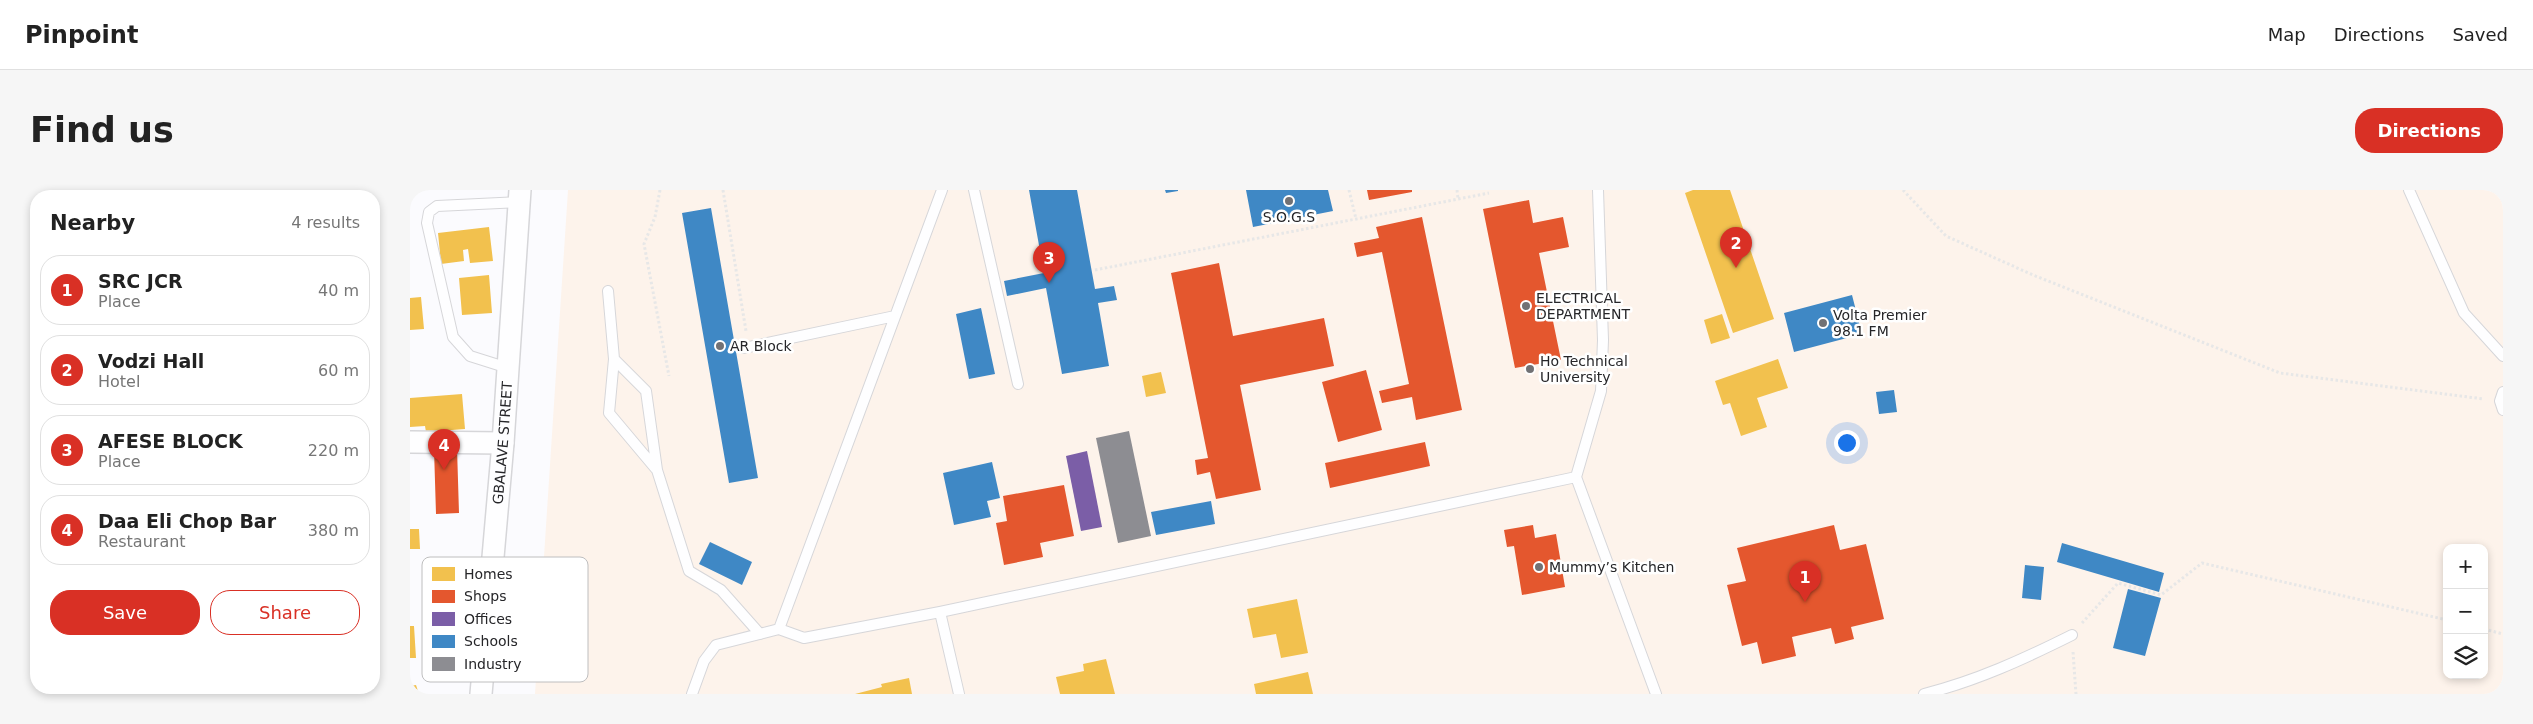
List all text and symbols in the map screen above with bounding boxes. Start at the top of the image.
text: Pinpoint [25,21,138,49]
text: Map [2268,24,2306,45]
text: Directions [2334,24,2424,45]
text: Saved [2452,24,2508,45]
button: Directions [2355,108,2503,153]
text: Find us [30,110,174,150]
marker: S.O.G.S [1283,195,1295,207]
place label: S.O.G.S [1263,209,1315,225]
text: Nearby [50,211,135,235]
text: 4 results [291,213,360,232]
pin: 2 [1720,227,1752,268]
pin: 3 [1033,242,1065,283]
text: SRC JCR [98,270,183,292]
text: 1 [61,281,73,300]
text: 40 m [318,281,359,300]
place label: ELECTRICAL DEPARTMENT [1536,290,1630,322]
text: Place [98,292,141,311]
marker: ELECTRICAL DEPARTMENT [1520,300,1532,312]
place label: Volta Premier 98.1 FM [1833,307,1927,339]
marker: Volta Premier 98.1 FM [1817,317,1829,329]
place label: AR Block [730,338,793,354]
marker: AR Block [714,340,726,352]
text: Vodzi Hall [98,350,204,372]
place label: Ho Technical University [1540,353,1628,385]
text: 2 [61,361,73,380]
text: 60 m [318,361,359,380]
marker: Ho Technical University [1524,363,1536,375]
text: Hotel [98,372,140,391]
street label: GBALAVE STREET [490,381,515,505]
pin: 4 [428,429,460,470]
text: AFESE BLOCK [98,430,243,452]
your location [1834,430,1860,456]
text: 3 [61,441,73,460]
text: 220 m [308,441,359,460]
text: Place [98,452,141,471]
text: Daa Eli Chop Bar [98,510,276,532]
text: 4 [61,521,73,540]
text: 380 m [308,521,359,540]
text: Restaurant [98,532,186,551]
map controls [2443,544,2488,679]
button: + [2443,544,2488,589]
legend [422,557,588,682]
place label: Mummy’s Kitchen [1549,559,1674,575]
marker: Mummy’s Kitchen [1533,561,1545,573]
pin: 1 [1789,561,1821,602]
text: Homes [464,566,513,582]
text: Shops [464,588,507,604]
button: − [2443,589,2488,634]
button: Save [50,590,200,635]
button: Share [210,590,360,635]
text: Offices [464,611,512,627]
text: Schools [464,633,518,649]
button: layers [2443,634,2488,679]
text: Industry [464,656,522,672]

